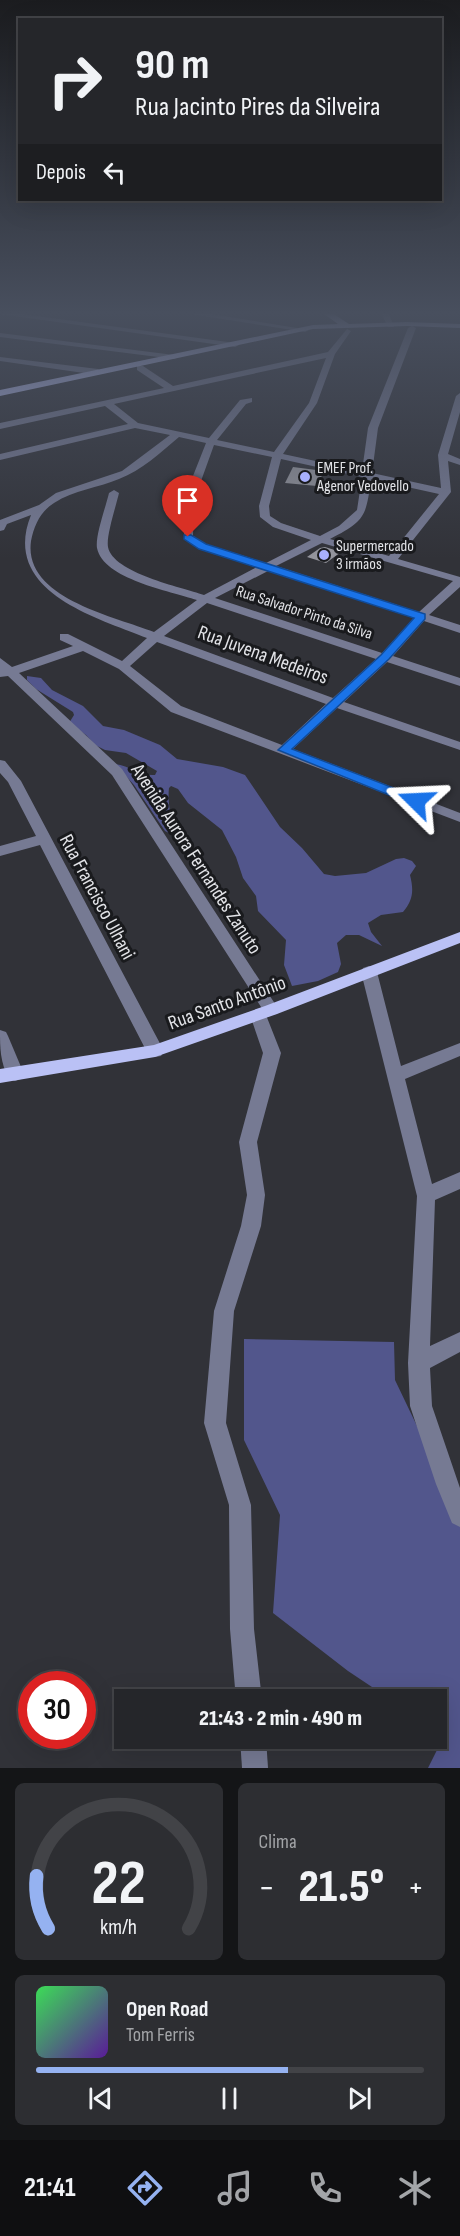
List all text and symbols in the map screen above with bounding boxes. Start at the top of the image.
text: 90 m [135,40,209,91]
icon: right [36,42,114,120]
text: Rua Jacinto Pires da Silveira [135,91,380,123]
icon: left [98,156,131,189]
text: Depois [36,159,86,186]
place label: EMEF Prof. Agenor Vedovello [316,459,409,496]
marker: EMEF Prof. Agenor Vedovello [298,470,312,484]
pin [162,475,213,537]
icon: arrive [171,484,204,517]
place label: Supermercado 3 irmãos [336,537,414,574]
marker: Supermercado 3 irmãos [317,548,331,562]
street label: Rua Salvador Pinto da Silva [233,582,375,644]
street label: Rua Juvena Medeiros [195,620,331,690]
street label: Avenida Aurora Fernandes Zanuto [125,759,267,959]
position arrow [384,769,448,833]
street label: Rua Francisco Ulhani [54,830,140,964]
street label: Rua Santo Antônio [165,971,289,1035]
speed limit sign: 30 [18,1671,96,1749]
text: 21:43 · 2 min · 490 m [199,1705,362,1732]
text: Clima [259,1830,297,1854]
text: 22 [91,1847,146,1922]
text: 21.5° [298,1860,384,1915]
text: − [259,1868,275,1908]
text: + [408,1868,424,1908]
text: km/h [100,1915,137,1940]
text: Open Road [126,1996,208,2023]
text: Tom Ferris [126,2023,195,2047]
icon: previous [84,2082,117,2115]
icon: pause [213,2082,246,2115]
icon: next [343,2082,376,2115]
icon: directions [124,2167,166,2209]
icon: music [214,2167,256,2209]
icon: phone [304,2167,346,2209]
icon: climate [394,2167,436,2209]
text: 21:41 [24,2172,76,2204]

